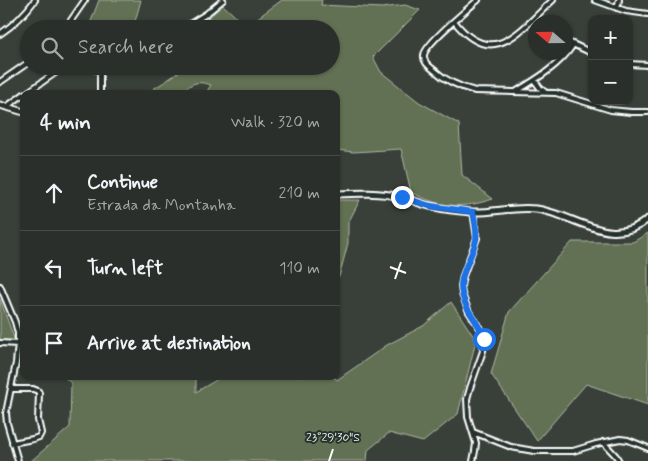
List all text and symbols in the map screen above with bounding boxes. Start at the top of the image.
north arrow [528,15,573,60]
map controls [588,15,633,105]
button: + [588,15,633,60]
search box [20,20,340,75]
icon: search [38,34,66,62]
text: Search here [78,35,174,60]
button: − [588,60,633,105]
text: 4 min [40,109,91,137]
text: Walk · 320 m [231,112,320,133]
text: Continue [87,170,158,195]
icon: ahead [40,179,68,207]
text: 210 m [279,183,320,204]
route end [391,186,414,209]
text: Estrada da Montanha [87,195,236,216]
icon: left [40,254,68,282]
text: Turn left [87,256,163,281]
text: 110 m [279,258,320,279]
route start [473,328,496,351]
icon: arrive [40,329,68,357]
text: Arrive at destination [87,331,251,356]
text: 23°29'30"S [306,430,360,446]

